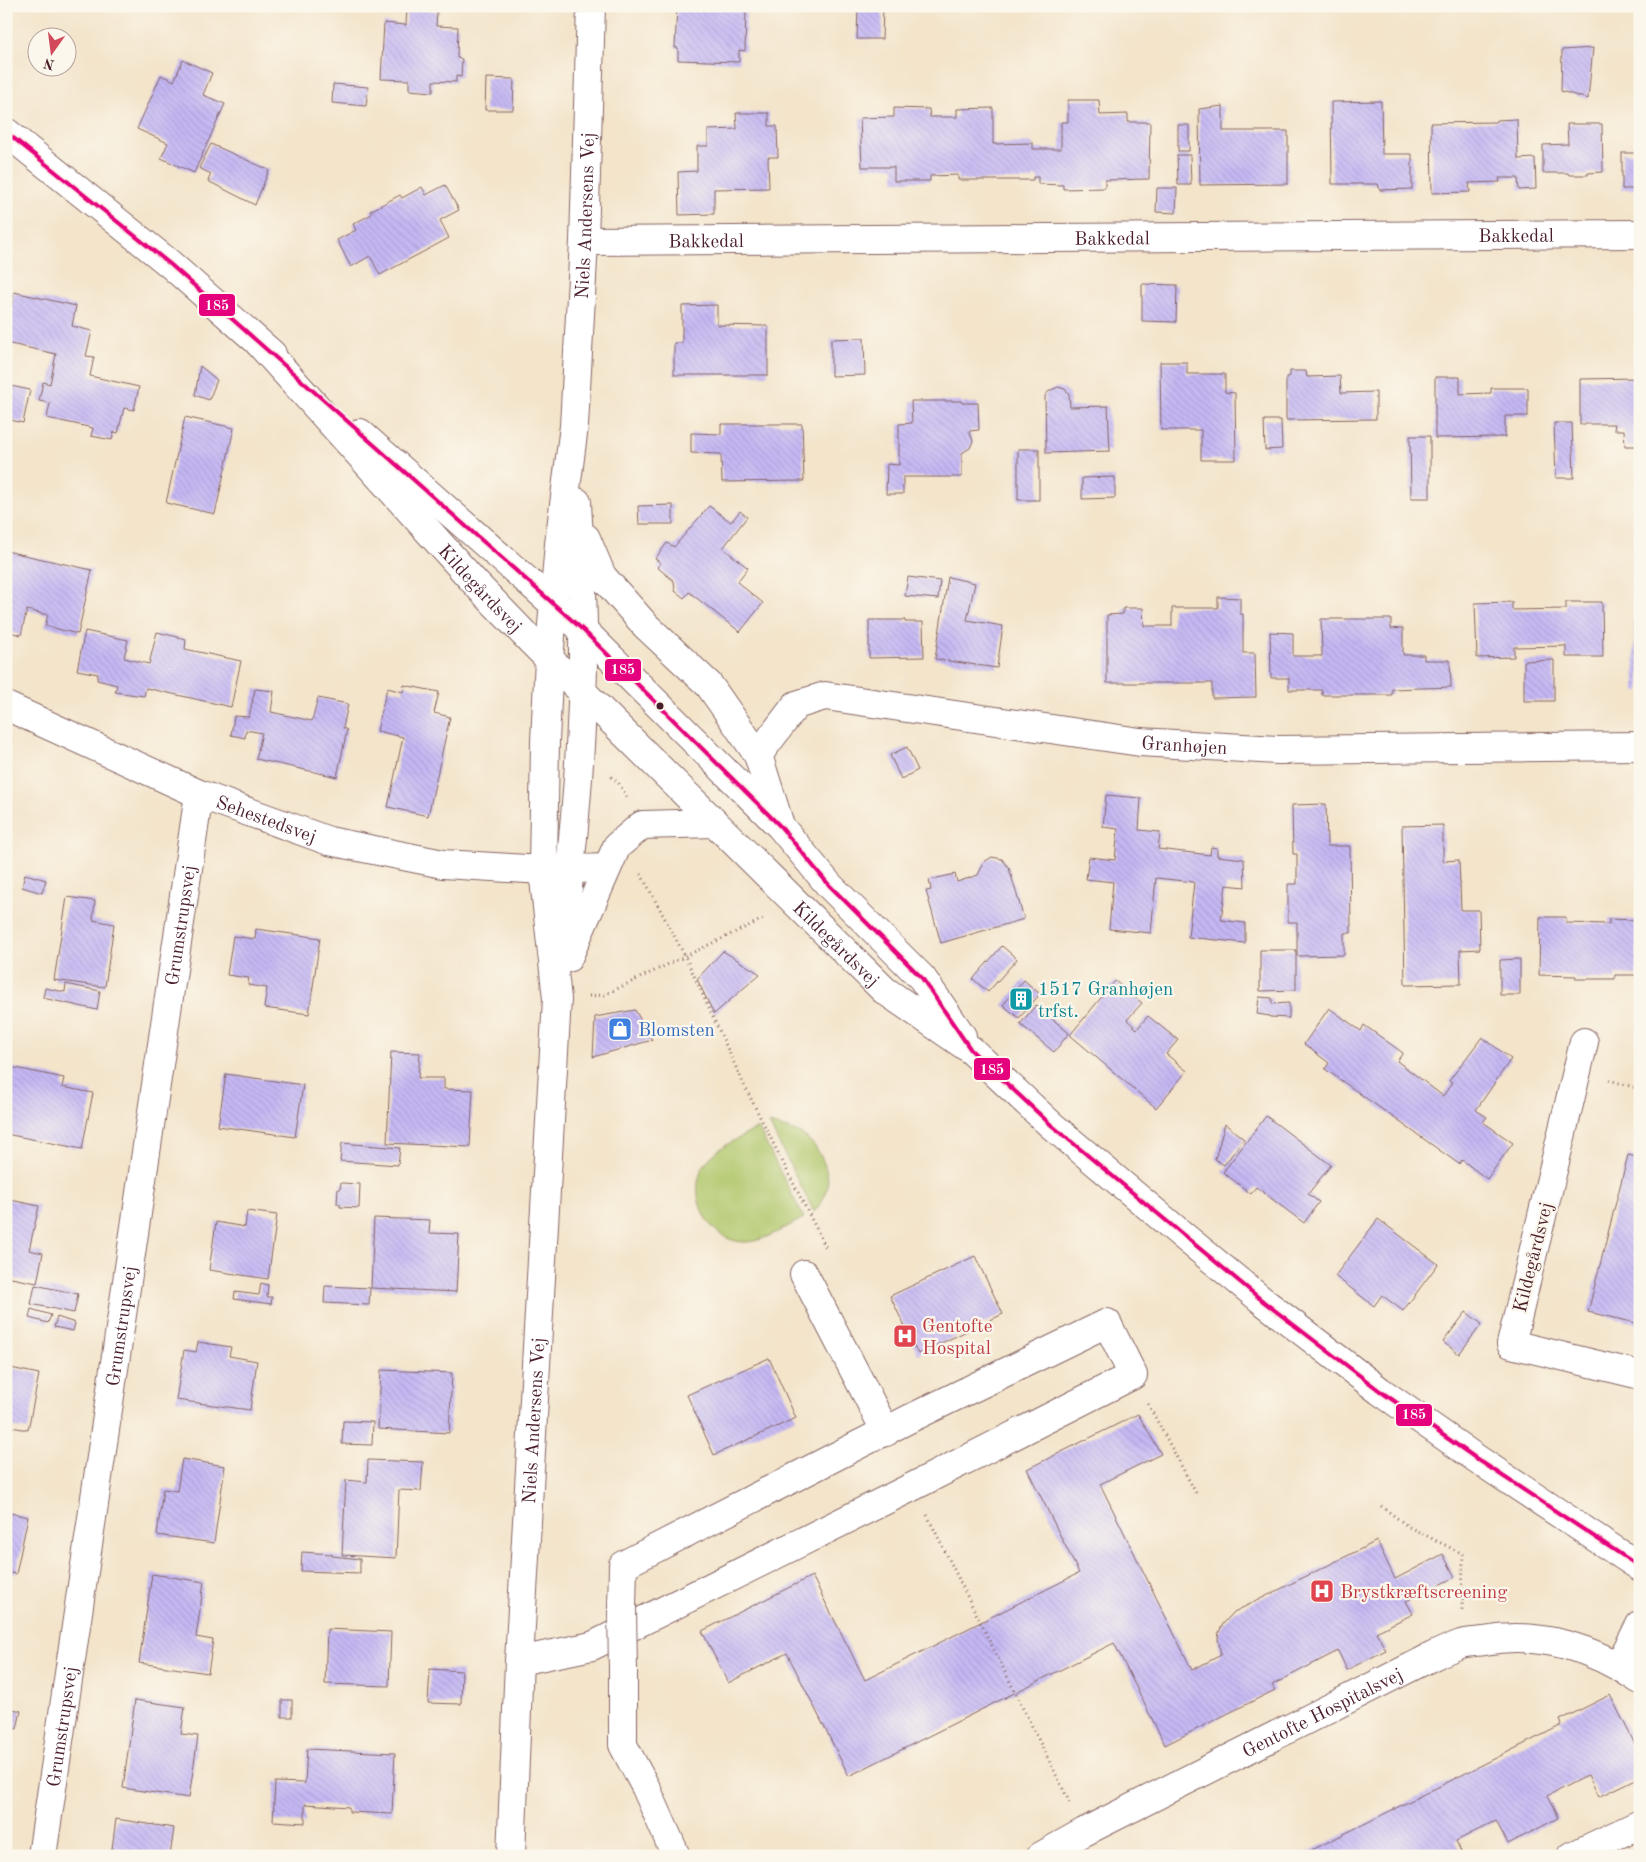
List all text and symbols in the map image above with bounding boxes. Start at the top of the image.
north arrow [28,28,78,78]
text: N [42,55,56,72]
street label: Niels Andersens Vej [574,132,599,300]
street label: Bakkedal [1478,228,1554,247]
street label: Bakkedal [1074,230,1150,250]
street label: Bakkedal [668,233,744,252]
line badge: 185 [198,293,236,317]
text: 185 [205,299,229,313]
street label: Kildegårdsvej [434,542,525,637]
line badge: 185 [604,658,642,682]
text: 185 [611,663,635,677]
unlabelled marker [655,701,665,711]
street label: Granhøjen [1141,735,1228,759]
street label: Sehestedsvej [213,794,319,848]
street label: Grumstrupsvej [164,864,200,987]
street label: Kildegårdsvej [788,899,882,992]
place label: 1517 Granhøjen trfst. [1038,981,1173,1022]
building icon: 1517 Granhøjen trfst. [1008,986,1034,1012]
shop icon: Blomsten [607,1016,633,1042]
place label: Blomsten [638,1022,715,1041]
line badge: 185 [973,1057,1011,1081]
text: 185 [980,1063,1004,1077]
street label: Kildegårdsvej [1512,1201,1557,1315]
street label: Grumstrupsvej [105,1265,141,1388]
place label: Gentofte Hospital [922,1318,992,1359]
hospital icon: Gentofte Hospital [892,1323,918,1349]
street label: Niels Andersens Vej [521,1337,550,1505]
line badge: 185 [1395,1403,1433,1427]
text: 185 [1402,1408,1426,1422]
hospital icon: Brystkræftscreening [1309,1578,1335,1604]
place label: Brystkræftscreening [1340,1584,1508,1603]
street label: Grumstrupsvej [45,1665,82,1788]
street label: Gentofte Hospitalsvej [1240,1666,1407,1762]

